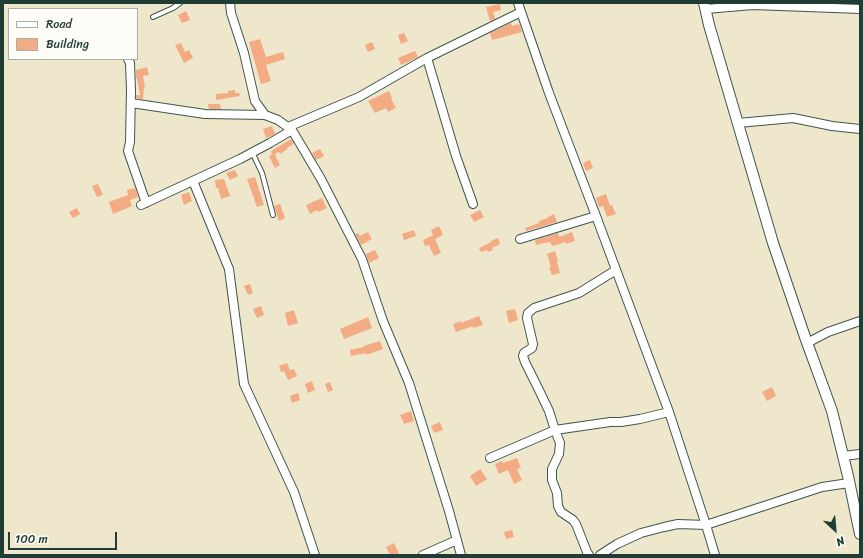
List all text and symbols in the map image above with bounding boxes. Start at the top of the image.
legend [8,8,138,60]
text: Road [46,13,72,35]
text: Building [46,33,89,55]
north arrow [815,510,855,550]
scale bar [10,524,119,550]
text: 100 m [15,528,48,550]
text: N [833,531,848,551]

